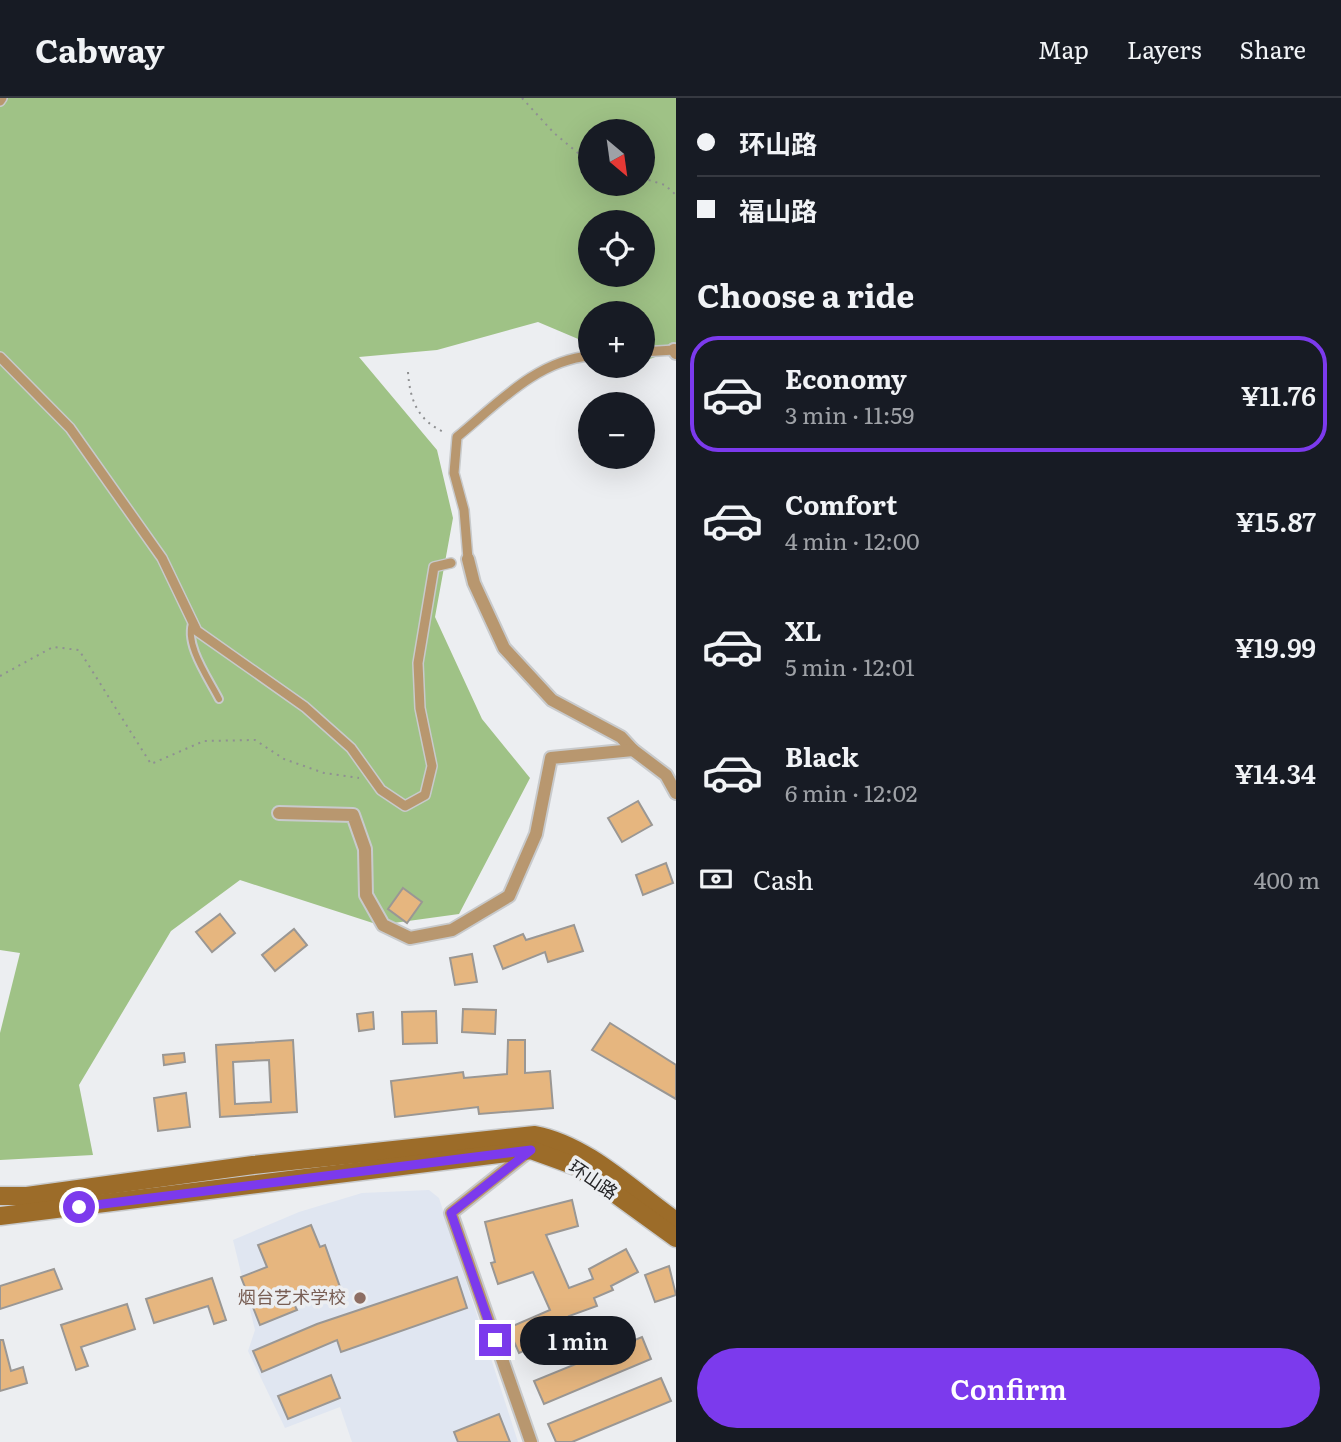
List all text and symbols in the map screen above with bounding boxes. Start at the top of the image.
text: Cabway [35,24,164,73]
text: Map [1038,31,1089,66]
text: Layers [1127,31,1201,66]
text: Share [1239,31,1306,66]
north arrow [578,119,654,196]
map controls [578,119,655,469]
text: 环山路 [739,123,817,162]
text: 福山路 [739,190,817,229]
button: locate [578,210,655,287]
text: Choose a ride [697,270,914,318]
button: + [578,301,655,378]
text: Economy [785,358,907,397]
icon: car [701,363,764,426]
text: ¥11.76 [1241,375,1316,414]
button: − [578,392,655,469]
text: 3 min · 11:59 [785,397,914,431]
text: Comfort [785,484,897,523]
icon: car [701,489,764,552]
text: ¥15.87 [1236,501,1316,540]
text: 4 min · 12:00 [785,523,920,557]
text: XL [785,610,822,649]
icon: car [701,615,764,678]
text: ¥19.99 [1235,627,1316,666]
text: 5 min · 12:01 [785,649,915,683]
text: Black [785,736,859,775]
icon: car [701,741,764,804]
text: ¥14.34 [1234,753,1316,792]
text: 6 min · 12:02 [785,775,917,809]
text: Cash [753,859,814,898]
icon: cash [697,860,735,898]
text: 400 m [1254,862,1320,896]
street label: 环山路 [564,1152,624,1205]
route start [63,1191,95,1223]
place label: 烟台艺术学校 [238,1283,346,1310]
marker: 烟台艺术学校 [352,1290,368,1306]
callout: 1 min [520,1316,635,1364]
text: 1 min [548,1323,608,1357]
route end [479,1324,511,1356]
button: Confirm [697,1348,1320,1428]

